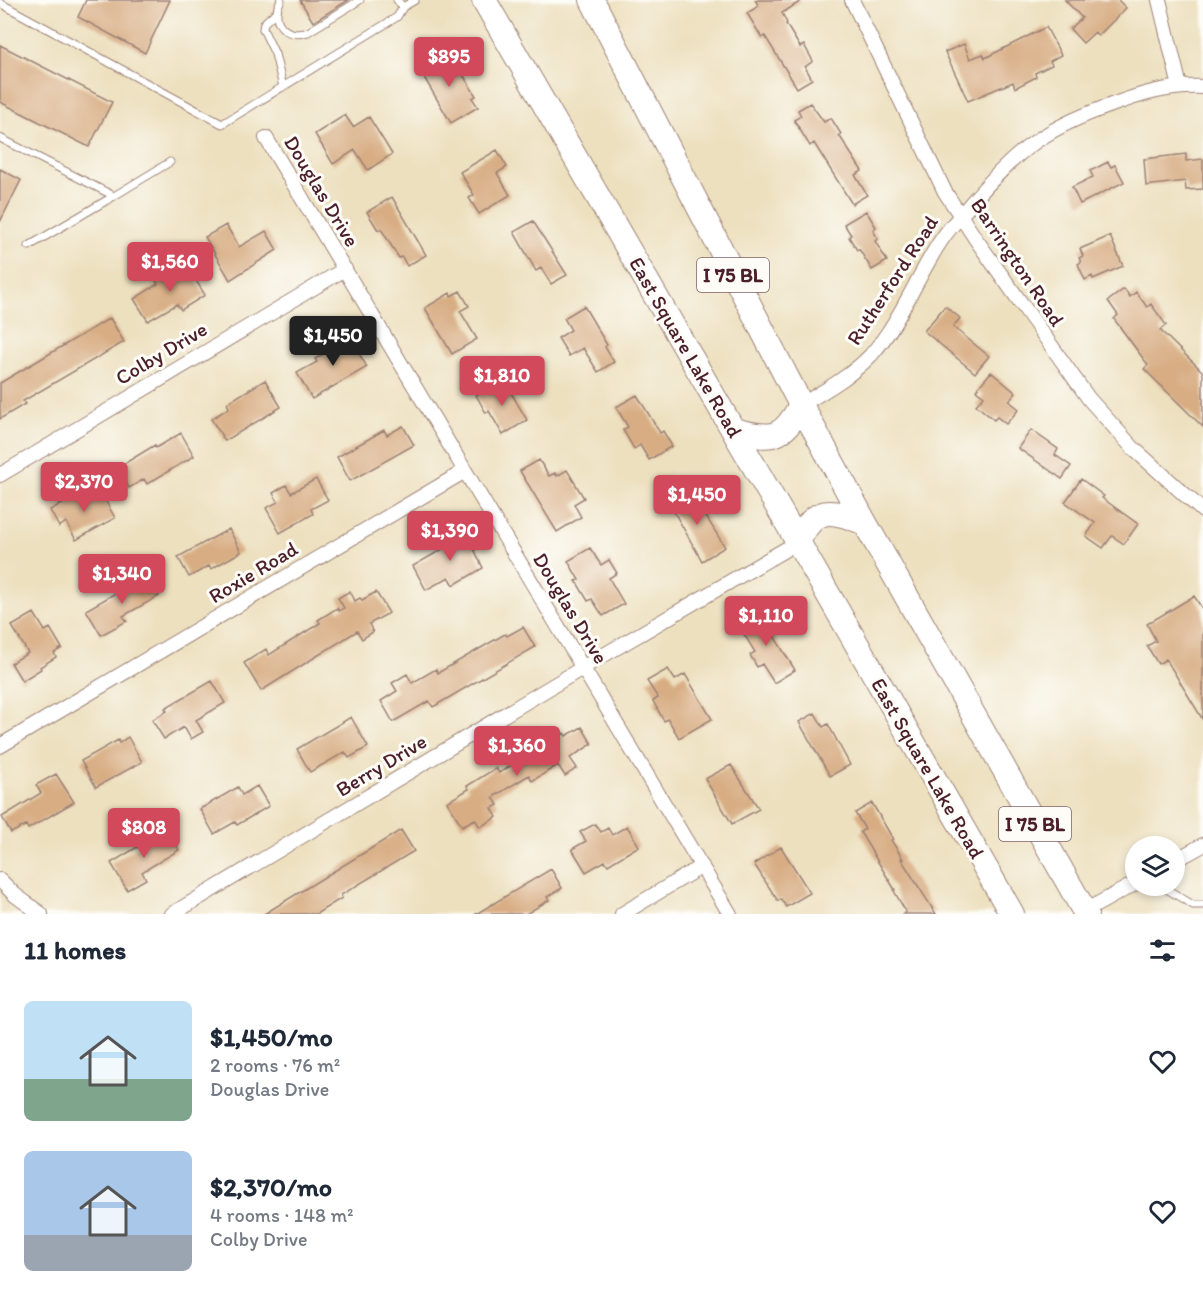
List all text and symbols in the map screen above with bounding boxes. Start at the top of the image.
pin: $895 [413,37,485,88]
text: $895 [428,44,470,68]
street label: Douglas Drive [279,131,365,251]
street label: Barrington Road [966,193,1070,331]
street label: Rutherford Road [841,210,943,349]
pin: $1,560 [121,242,219,293]
text: $1,560 [141,249,199,273]
street label: East Square Lake Road [624,252,748,442]
road number: I 75 BL [697,258,769,292]
street label: Colby Drive [111,316,211,390]
pin: $1,450 [284,316,382,367]
text: $1,450 [304,323,363,347]
pin: $1,810 [453,356,551,407]
text: $1,810 [474,363,530,387]
pin: $2,370 [35,462,133,513]
text: $2,370 [55,469,113,493]
pin: $1,450 [648,475,746,526]
text: $1,450 [668,482,727,506]
pin: $1,390 [401,511,499,562]
text: $1,390 [421,518,479,542]
street label: Roxie Road [204,535,302,608]
street label: Douglas Drive [528,548,614,668]
pin: $1,340 [73,554,171,605]
text: $1,340 [92,561,152,585]
pin: $1,110 [717,596,815,647]
text: $1,110 [738,603,794,627]
street label: East Square Lake Road [866,673,990,863]
pin: $1,360 [468,726,566,777]
street label: Berry Drive [331,728,431,802]
text: $1,360 [488,733,546,757]
road number: I 75 BL [999,807,1071,841]
pin: $808 [108,808,180,859]
text: $808 [122,815,166,839]
map controls [1125,836,1185,896]
button: layers [1125,836,1185,896]
text: 11 homes [24,934,126,966]
icon: filters [1146,934,1179,967]
text: $1,450/mo [210,1021,333,1053]
icon: home [72,1025,144,1097]
icon: heart [1146,1045,1179,1078]
text: 2 rooms · 76 m² [210,1053,340,1077]
text: Douglas Drive [210,1077,329,1101]
text: $2,370/mo [210,1171,332,1203]
icon: home [72,1175,144,1247]
icon: heart [1146,1195,1179,1228]
text: 4 rooms · 148 m² [210,1203,354,1227]
text: Colby Drive [210,1227,308,1251]

